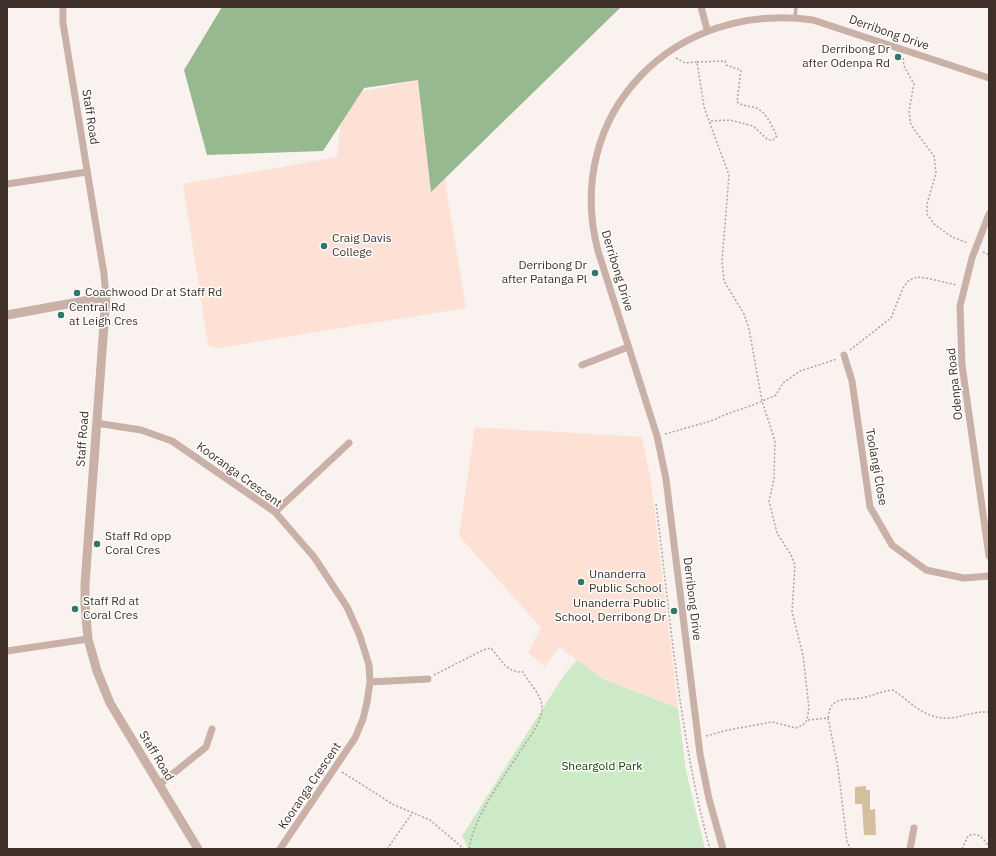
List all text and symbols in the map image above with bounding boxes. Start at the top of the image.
street label: Derribong Drive [847,13,931,53]
place label: Derribong Dr after Odenpa Rd [802,43,890,71]
marker: Derribong Dr after Odenpa Rd [893,52,903,62]
street label: Staff Road [79,88,101,146]
street label: Derribong Drive [598,229,636,313]
place label: Craig Davis College [332,232,391,260]
marker: Craig Davis College [319,241,329,251]
place label: Derribong Dr after Patanga Pl [502,259,587,287]
marker: Derribong Dr after Patanga Pl [590,268,600,278]
place label: Coachwood Dr at Staff Rd [85,286,222,300]
marker: Coachwood Dr at Staff Rd [72,288,82,298]
place label: Central Rd at Leigh Cres [69,301,138,329]
marker: Central Rd at Leigh Cres [56,310,66,320]
street label: Odenpa Road [944,347,966,421]
street label: Staff Road [74,411,92,467]
street label: Toolangi Close [862,427,890,507]
street label: Kooranga Crescent [194,439,284,511]
place label: Staff Rd opp Coral Cres [105,530,171,558]
marker: Staff Rd opp Coral Cres [92,539,102,549]
street label: Derribong Drive [680,556,704,642]
place label: Unanderra Public School [589,568,662,596]
marker: Unanderra Public School [576,577,586,587]
place label: Staff Rd at Coral Cres [83,595,139,623]
place label: Unanderra Public School, Derribong Dr [555,597,666,625]
marker: Staff Rd at Coral Cres [70,604,80,614]
marker: Unanderra Public School, Derribong Dr [669,606,679,616]
street label: Staff Road [135,728,177,784]
street label: Kooranga Crescent [276,740,344,832]
park label: Sheargold Park [561,760,643,774]

